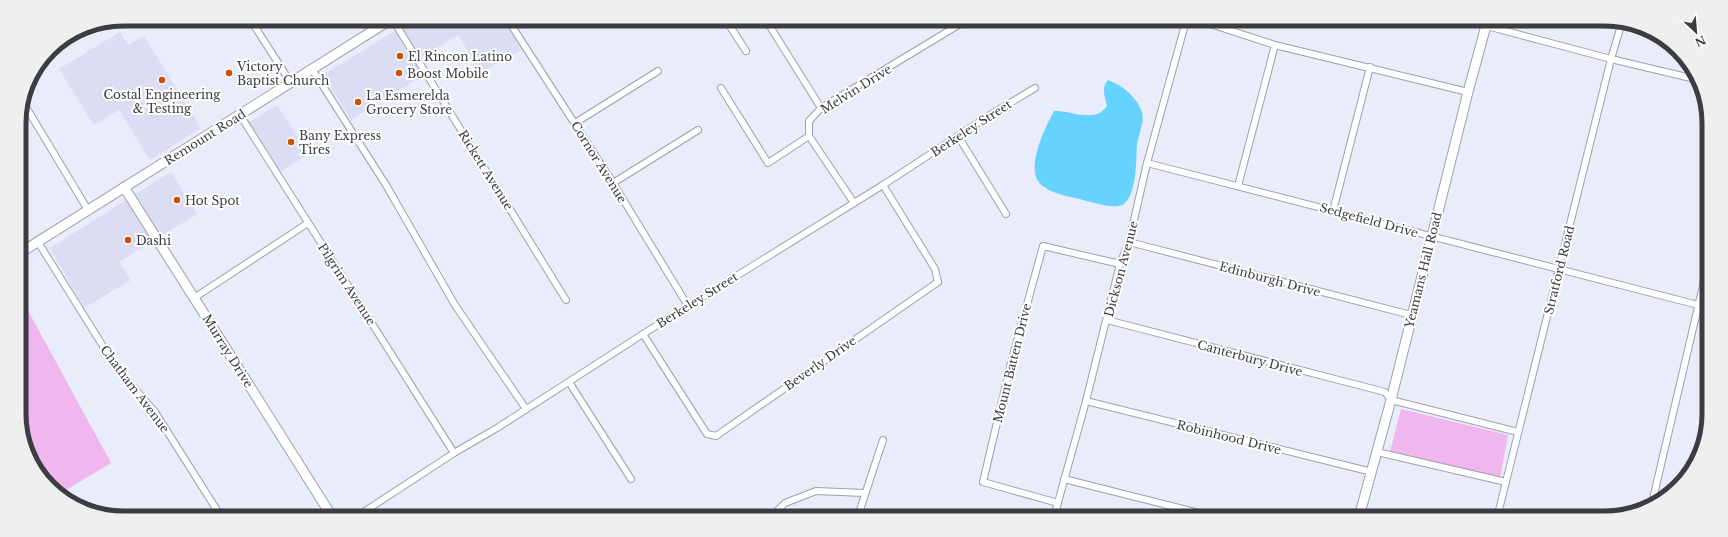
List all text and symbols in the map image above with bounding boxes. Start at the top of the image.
north arrow [1676,12,1716,52]
text: N [1692,32,1708,50]
place label: El Rincon Latino [408,49,512,64]
marker: El Rincon Latino [395,51,405,61]
place label: Victory Baptist Church [236,59,329,88]
street label: Melvin Drive [818,61,894,117]
place label: Boost Mobile [407,66,489,81]
marker: Victory Baptist Church [224,68,234,78]
marker: Boost Mobile [394,68,404,78]
marker: Costal Engineering & Testing [157,75,167,85]
place label: Costal Engineering & Testing [103,87,221,116]
place label: La Esmerelda Grocery Store [366,88,452,117]
street label: Berkeley Street [928,96,1015,160]
marker: La Esmerelda Grocery Store [353,97,363,107]
street label: Remount Road [162,106,248,168]
street label: Cornor Avenue [568,118,630,206]
street label: Rickett Avenue [455,127,517,213]
place label: Bany Express Tires [299,128,381,157]
marker: Bany Express Tires [286,137,296,147]
place label: Hot Spot [185,193,240,208]
marker: Hot Spot [172,195,182,205]
street label: Sedgefield Drive [1318,200,1420,240]
street label: Yeamans Hall Road [1401,211,1445,330]
street label: Dickson Avenue [1101,219,1141,319]
street label: Stratford Road [1541,224,1577,316]
place label: Dashi [136,233,171,248]
marker: Dashi [123,235,133,245]
street label: Pilgrim Avenue [315,240,379,328]
street label: Edinburgh Drive [1218,258,1322,300]
street label: Berkeley Street [654,269,741,331]
street label: Mount Batten Drive [990,302,1034,424]
street label: Murray Drive [199,312,257,391]
street label: Beverly Drive [781,333,859,393]
street label: Canterbury Drive [1196,337,1304,379]
street label: Chatham Avenue [97,342,173,436]
street label: Robinhood Drive [1175,417,1283,457]

